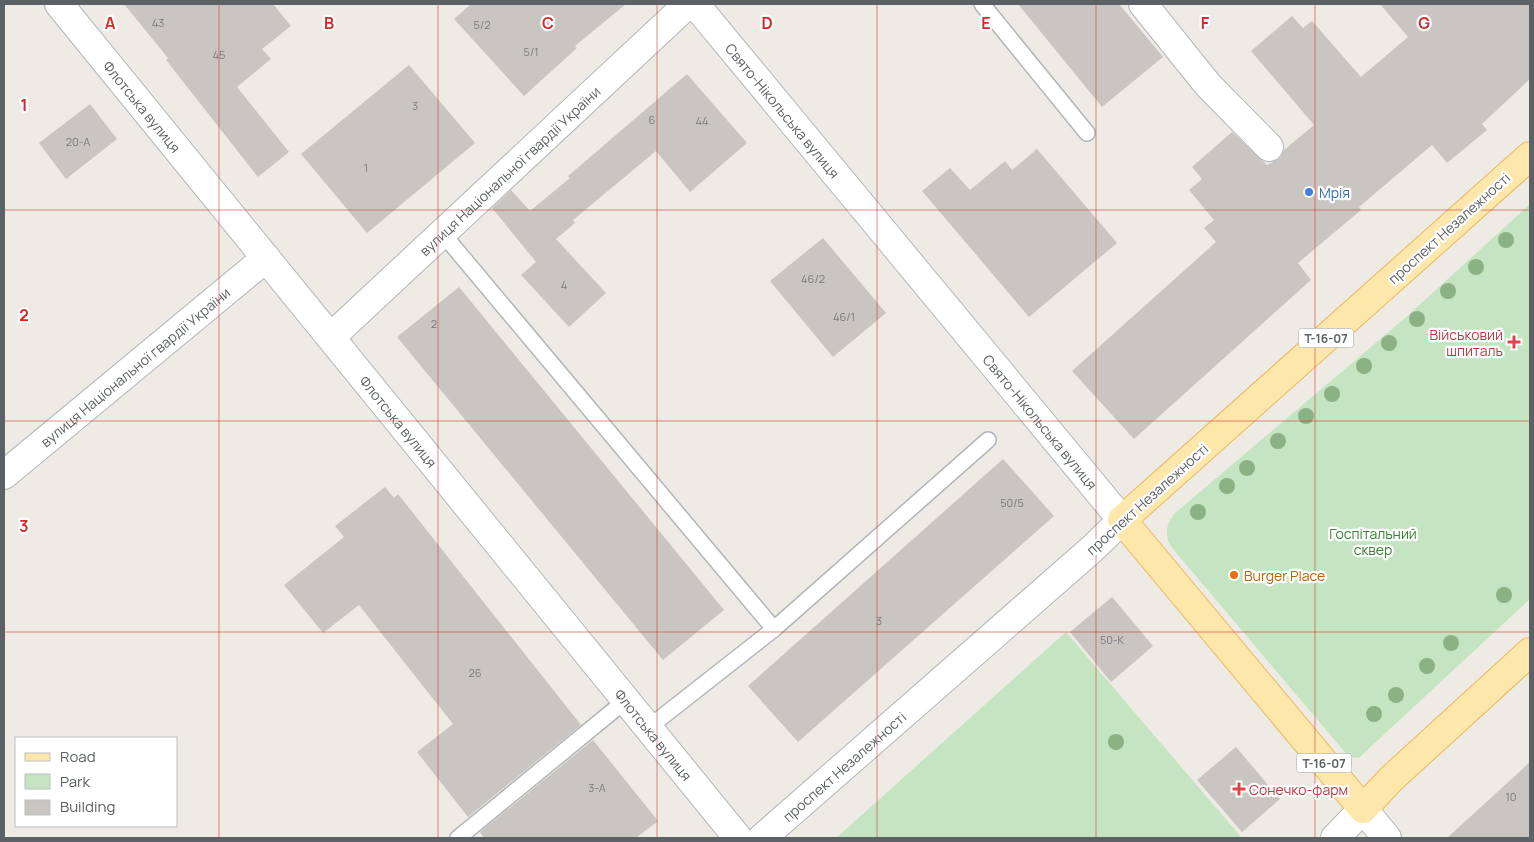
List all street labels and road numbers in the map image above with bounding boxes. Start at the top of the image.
street label: Свято-Нікольська вулиця [722,39,844,182]
street label: Флотська вулиця [99,57,185,156]
street label: вулиця Національної гвардії України [415,82,604,260]
street label: проспект Незалежності [1384,168,1514,288]
street label: вулиця Національної гвардії України [36,282,234,451]
road number: Т-16-07 [1298,328,1354,348]
street label: Свято-Нікольська вулиця [979,350,1102,493]
street label: Флотська вулиця [356,371,442,471]
street label: проспект Незалежності [1082,439,1212,559]
street label: Флотська вулиця [611,685,697,784]
street label: проспект Незалежності [778,707,910,825]
road number: Т-16-07 [1296,754,1352,772]

